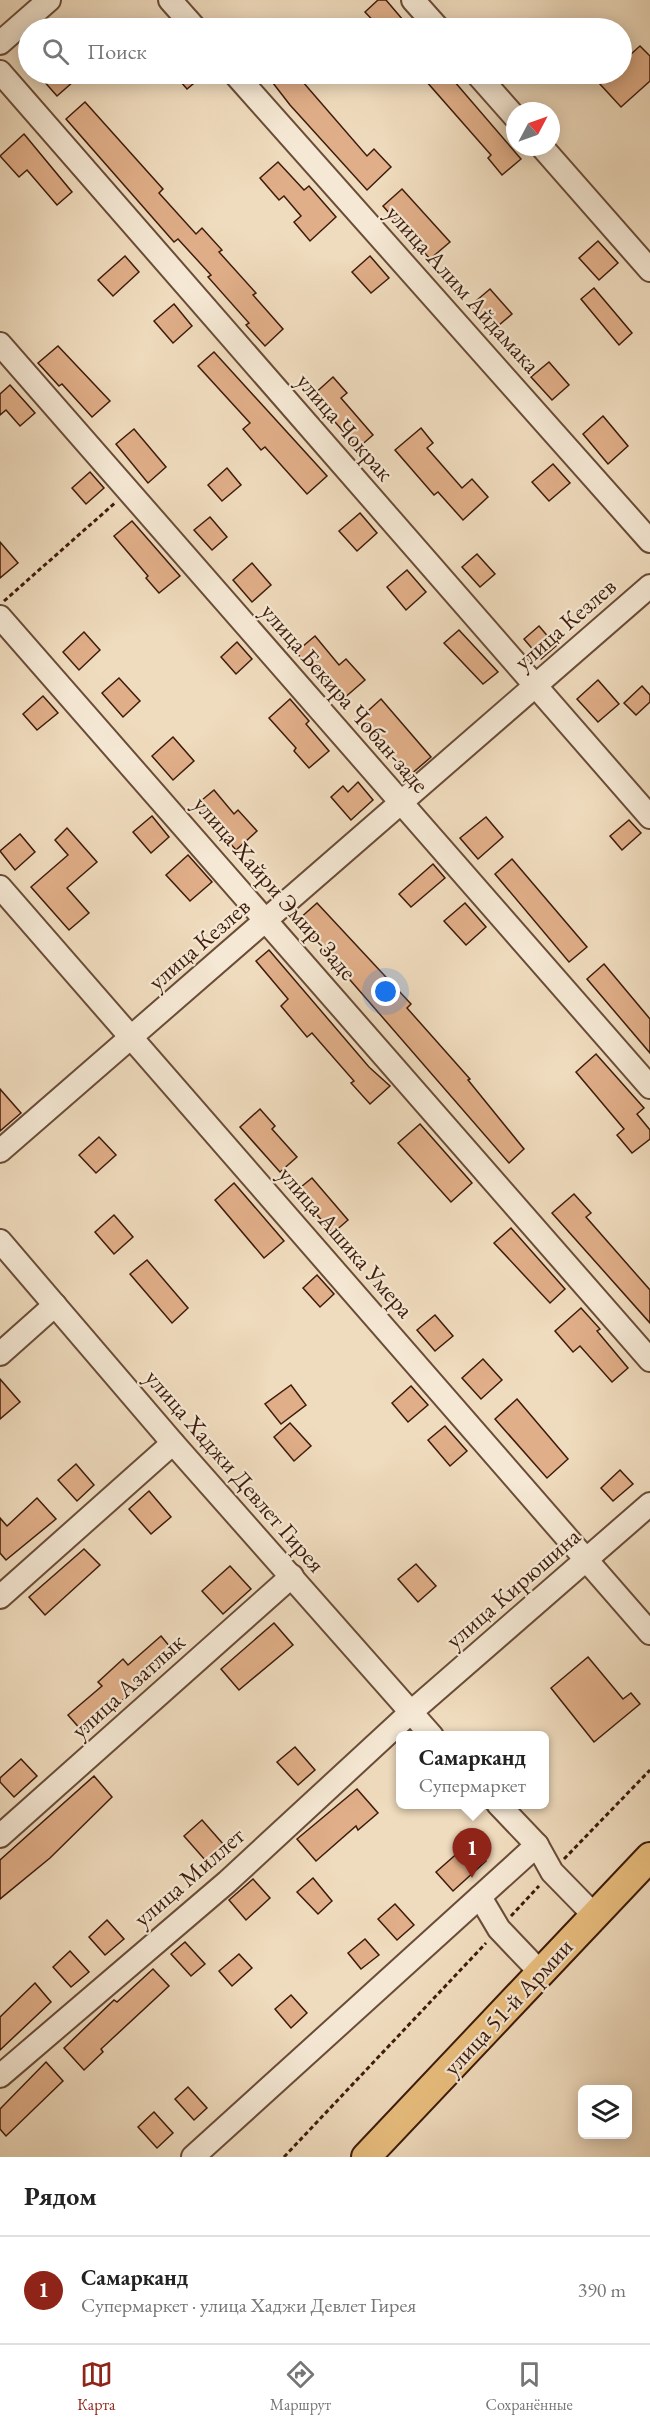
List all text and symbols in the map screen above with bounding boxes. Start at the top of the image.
search box [18,18,632,84]
icon: search [39,35,72,68]
text: Поиск [87,37,147,66]
north arrow [506,102,560,156]
street label: улица Алим Айдамака [379,198,548,380]
street label: улица Чокрак [290,366,401,488]
street label: улица Кезлев [507,571,622,676]
street label: улица Бекира Чобан-заде [254,596,436,799]
street label: улица Хайри Эмир-Заде [187,789,364,986]
street label: улица Кезлев [141,891,256,996]
your location [371,977,400,1006]
street label: улица Ашика Умера [272,1159,421,1324]
street label: улица Хаджи Девлет Гирея [139,1363,332,1579]
street label: улица Кирюшина [439,1520,587,1655]
street label: улица Азатлык [64,1626,192,1745]
popup [396,1731,549,1809]
text: Самарканд [419,1743,526,1772]
text: Супермаркет [419,1772,526,1798]
street label: улица Миллет [127,1820,251,1933]
pin: 1 [452,1828,492,1878]
street label: улица 51-й Армии [436,1931,580,2082]
map controls [578,2085,632,2139]
button: layers [578,2085,632,2139]
text: Рядом [24,2179,97,2213]
text: Самарканд [81,2263,188,2292]
text: 1 [38,2277,49,2303]
text: 390 m [578,2277,626,2303]
text: Супермаркет · улица Хаджи Девлет Гирея [81,2292,416,2318]
tab: Карта [77,2358,115,2415]
tab: Маршрут [270,2358,331,2415]
tab: Сохранённые [486,2358,573,2415]

